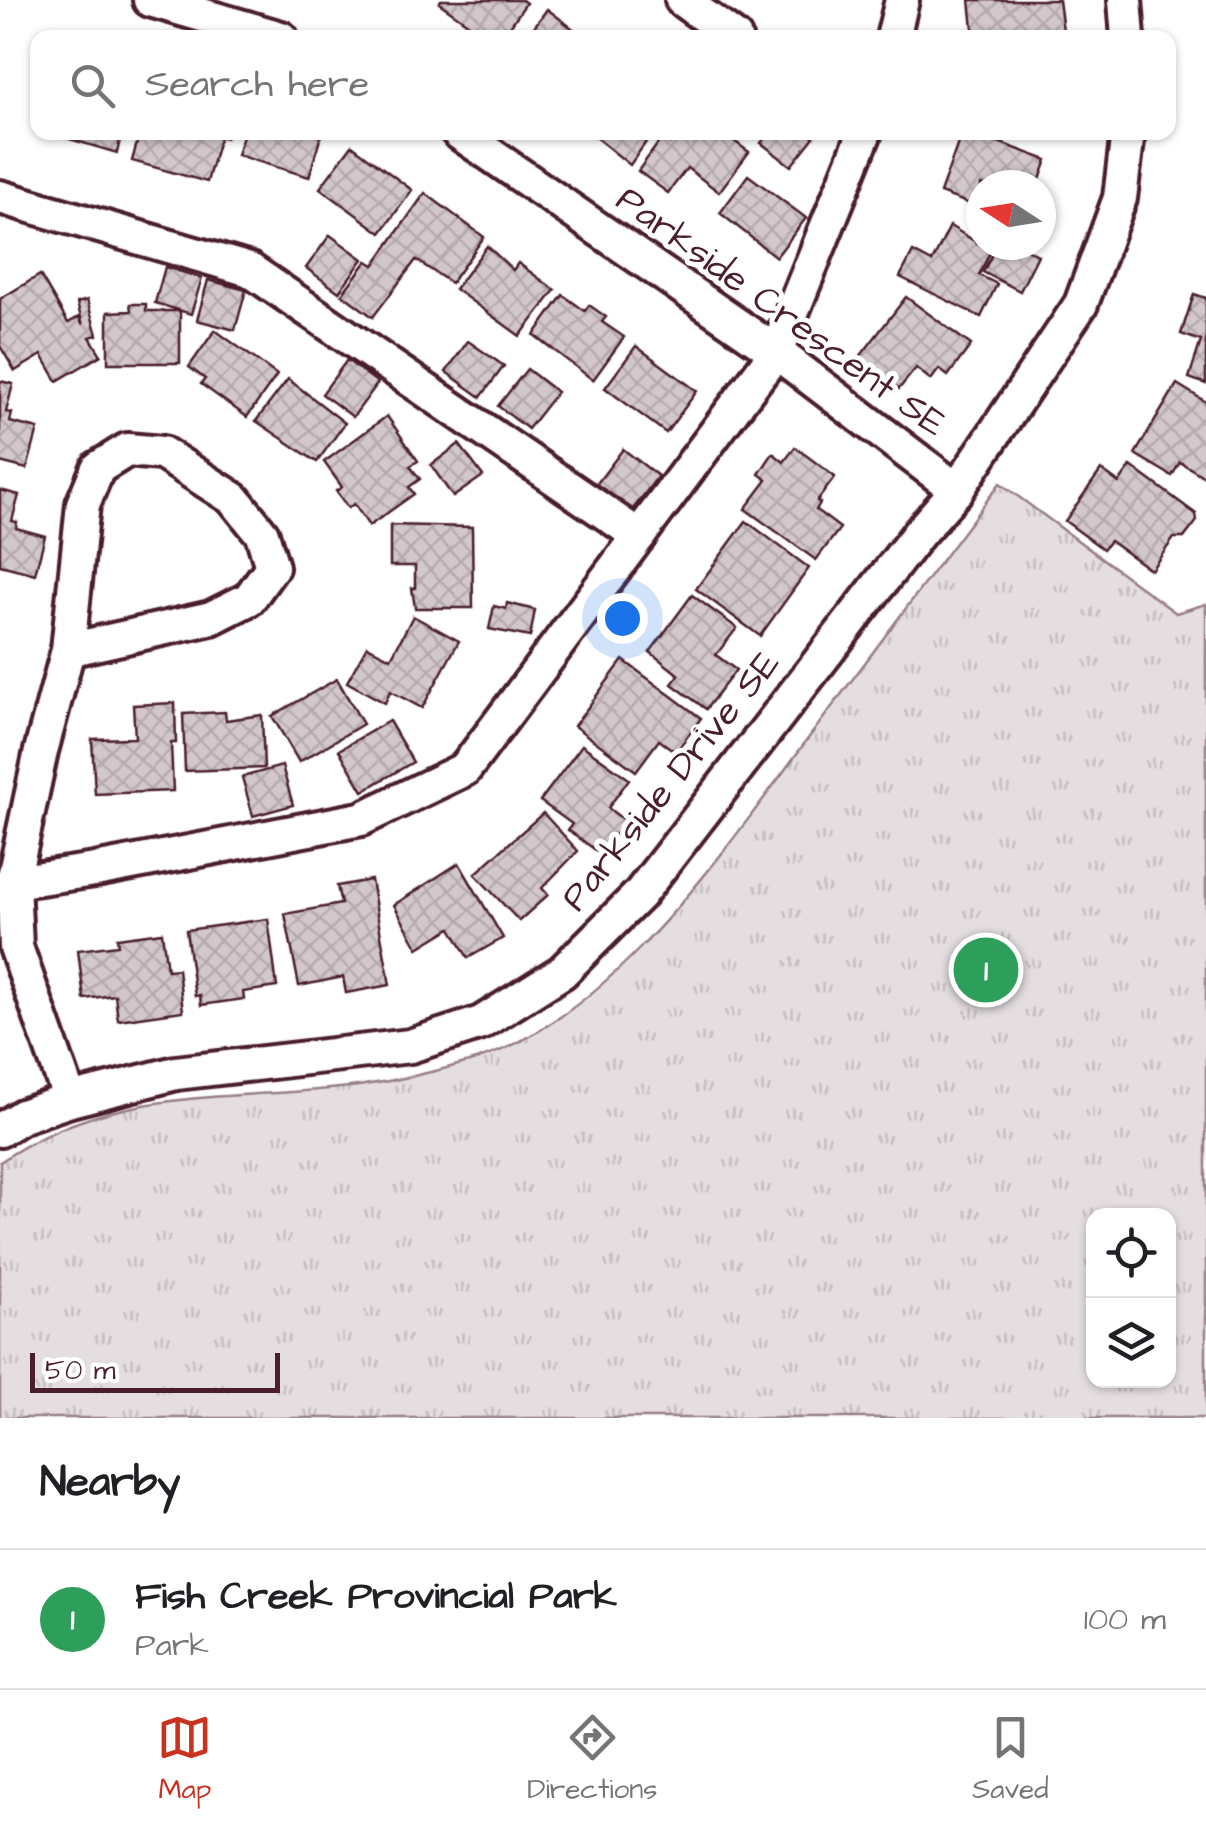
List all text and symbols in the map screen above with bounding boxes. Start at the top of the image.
search box [30,30,1176,140]
icon: search [65,58,120,113]
text: Search here [145,59,369,111]
north arrow [966,170,1056,260]
street label: Parkside Crescent SE [605,174,957,450]
your location [597,593,648,644]
street label: Parkside Drive SE [550,640,792,922]
pin: 1 [954,932,1018,1008]
map controls [1086,1208,1176,1388]
button: locate [1086,1208,1176,1298]
button: layers [1086,1298,1176,1388]
scale bar [30,1348,280,1392]
text: 50 m [45,1351,116,1390]
text: Nearby [40,1454,180,1512]
text: Fish Creek Provincial Park [135,1571,617,1623]
text: 1 [70,1597,75,1642]
text: 100 m [1084,1597,1166,1642]
text: Park [135,1623,209,1668]
tab: Map [157,1710,212,1809]
tab: Directions [527,1710,657,1809]
tab: Saved [972,1710,1049,1809]

